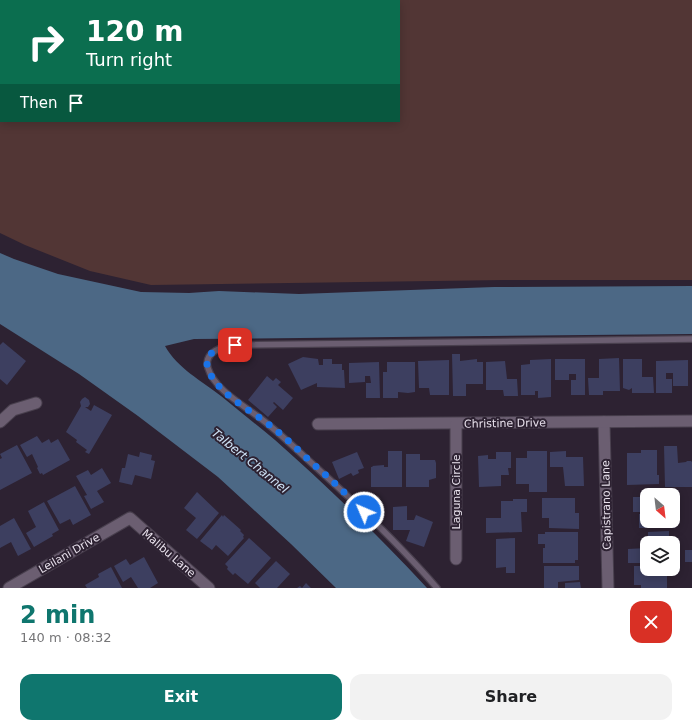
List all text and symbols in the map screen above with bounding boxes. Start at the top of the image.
text: 120 m [86,15,183,48]
icon: right [20,16,72,68]
text: Turn right [86,49,172,70]
icon: arrive [65,92,87,114]
text: Then [20,94,57,112]
pin [218,328,252,362]
icon: arrive [224,334,246,356]
street label: Christine Drive [464,416,546,431]
water label: Talbert Channel [209,426,292,497]
street label: Laguna Circle [450,454,463,529]
street label: Capistrano Lane [599,460,614,550]
north arrow [640,488,680,528]
map controls [640,488,680,576]
position arrow [343,491,385,533]
street label: Malibu Lane [139,527,198,580]
street label: Leilani Drive [36,531,102,576]
button: layers [640,536,680,576]
text: 2 min [20,601,95,629]
button: close [630,601,672,643]
text: 140 m · 08:32 [20,630,111,645]
button: Exit [20,674,342,720]
button: Share [350,674,672,720]

